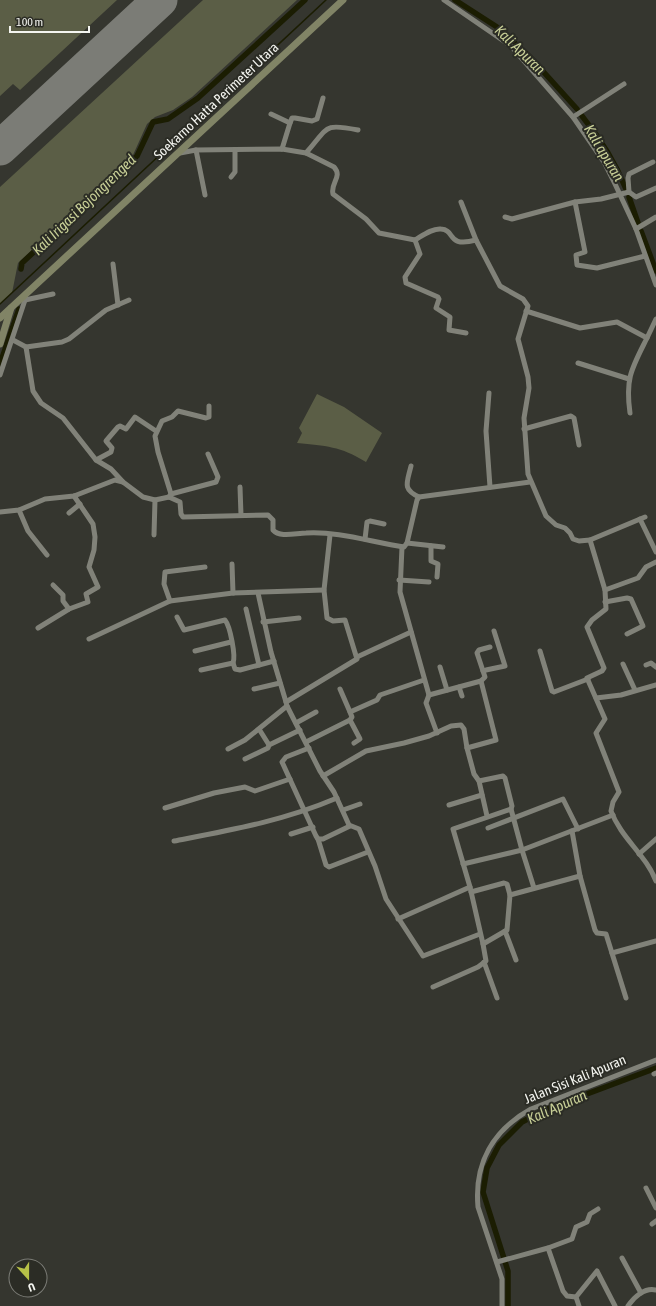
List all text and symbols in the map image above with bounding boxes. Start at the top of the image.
scale bar [10,8,89,34]
text: 100 m [16,15,43,29]
water label: Kali Apuran [492,21,549,78]
street label: Soekarno Hatta Perimeter Utara [150,39,282,163]
water label: Kali apuran [581,121,628,184]
water label: Kali Irigasi Bojongrenged [28,151,139,258]
street label: Jalan Sisi Kali Apuran [522,1051,628,1107]
water label: Kali Apuran [524,1086,590,1128]
north arrow [8,1258,48,1298]
text: U [26,1281,37,1294]

